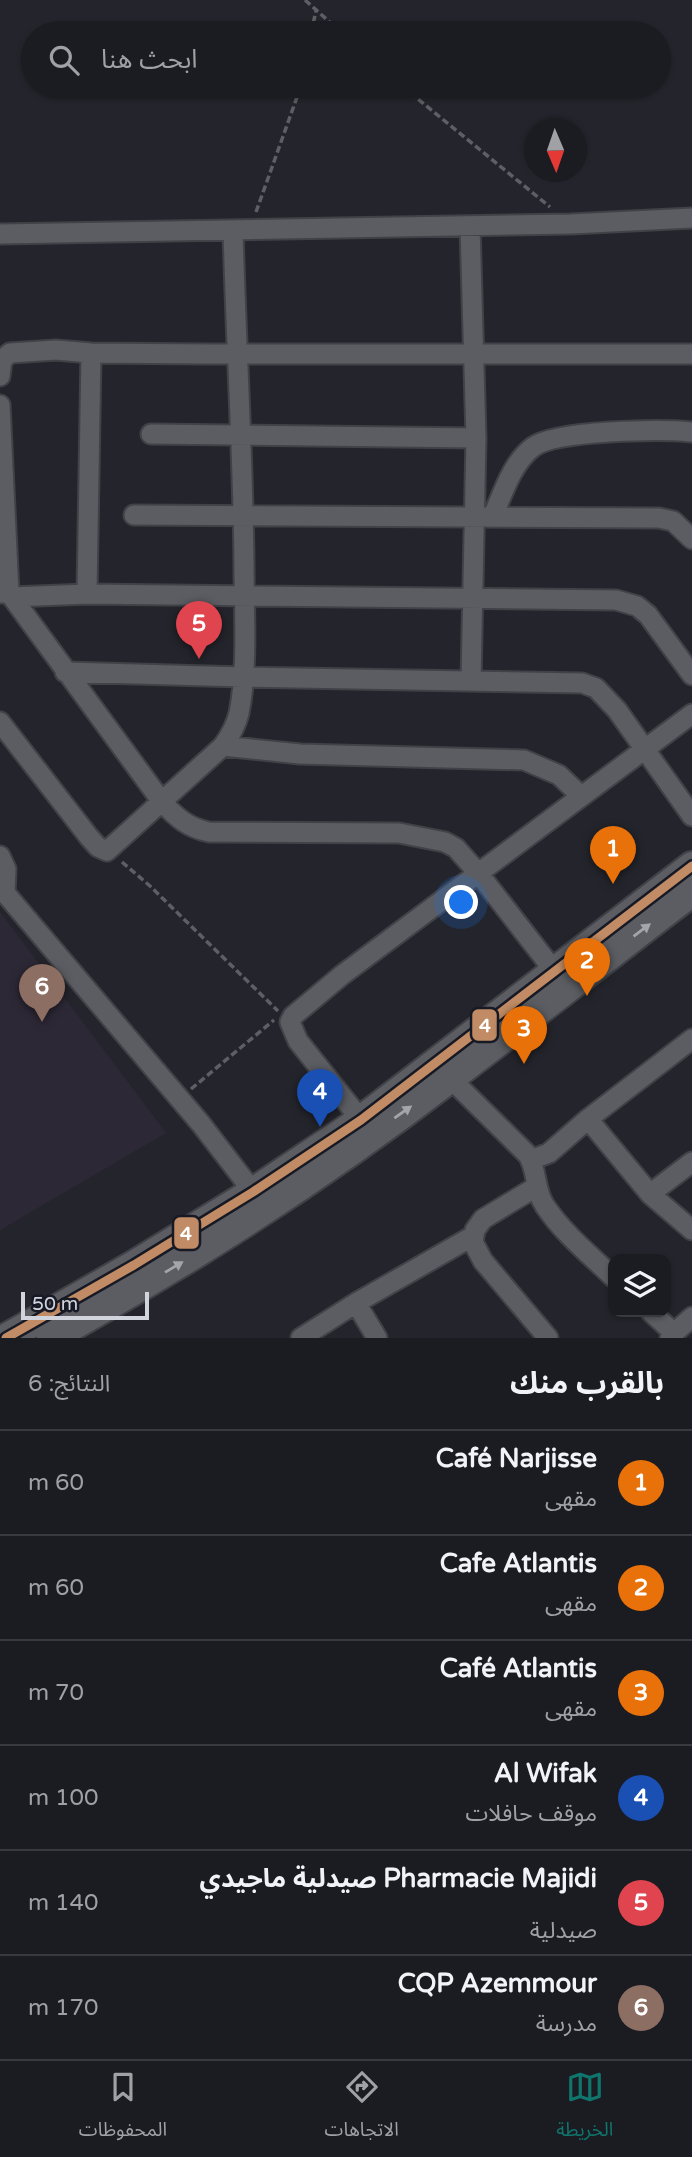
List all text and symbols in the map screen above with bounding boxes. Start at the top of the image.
search box [21,21,671,98]
icon: search [45,41,83,79]
text: ابحث هنا [101,44,197,75]
north arrow [524,119,587,182]
pin: 5 [176,601,222,659]
pin: 1 [590,826,636,884]
your location [444,885,478,919]
one-way arrow [633,923,651,937]
pin: 2 [564,938,610,996]
pin: 6 [19,964,65,1022]
pin: 3 [501,1006,547,1064]
line badge: 4 [471,1008,498,1042]
text: 4 [479,1015,491,1037]
pin: 4 [297,1069,343,1127]
one-way arrow [394,1105,412,1119]
line badge: 4 [173,1216,200,1250]
text: 4 [180,1223,192,1245]
map controls [608,1254,671,1317]
button: layers [608,1254,671,1317]
one-way arrow [165,1261,184,1274]
scale bar [21,1289,149,1321]
text: 50 m [32,1293,78,1315]
text: بالقرب منك [510,1365,664,1402]
text: النتائج: 6 [28,1370,110,1398]
text: Café Narjisse [436,1443,597,1474]
text: 60 m [28,1469,84,1497]
text: 1 [634,1469,648,1497]
text: مقهى [545,1485,597,1513]
text: Cafe Atlantis [440,1548,597,1579]
text: 60 m [28,1574,84,1602]
text: 2 [634,1574,648,1602]
text: مقهى [545,1590,597,1618]
text: Café Atlantis [440,1653,597,1684]
text: 70 m [28,1679,84,1707]
text: 3 [634,1679,648,1707]
text: مقهى [545,1695,597,1723]
text: Al Wifak [494,1758,597,1789]
text: 100 m [28,1784,98,1812]
text: 4 [634,1784,648,1812]
text: موقف حافلات [465,1800,597,1828]
text: Pharmacie Majidi صيدلية ماجيدي [200,1863,597,1894]
text: 140 m [28,1889,98,1917]
text: 5 [634,1889,648,1917]
text: صيدلية [530,1917,597,1945]
text: CQP Azemmour [398,1968,597,1999]
text: 170 m [28,1994,98,2022]
text: 6 [634,1994,648,2022]
text: مدرسة [536,2010,597,2038]
tab: المحفوظات [79,2068,167,2150]
tab: الاتجاهات [325,2068,399,2150]
tab: الخريطة [556,2068,613,2150]

